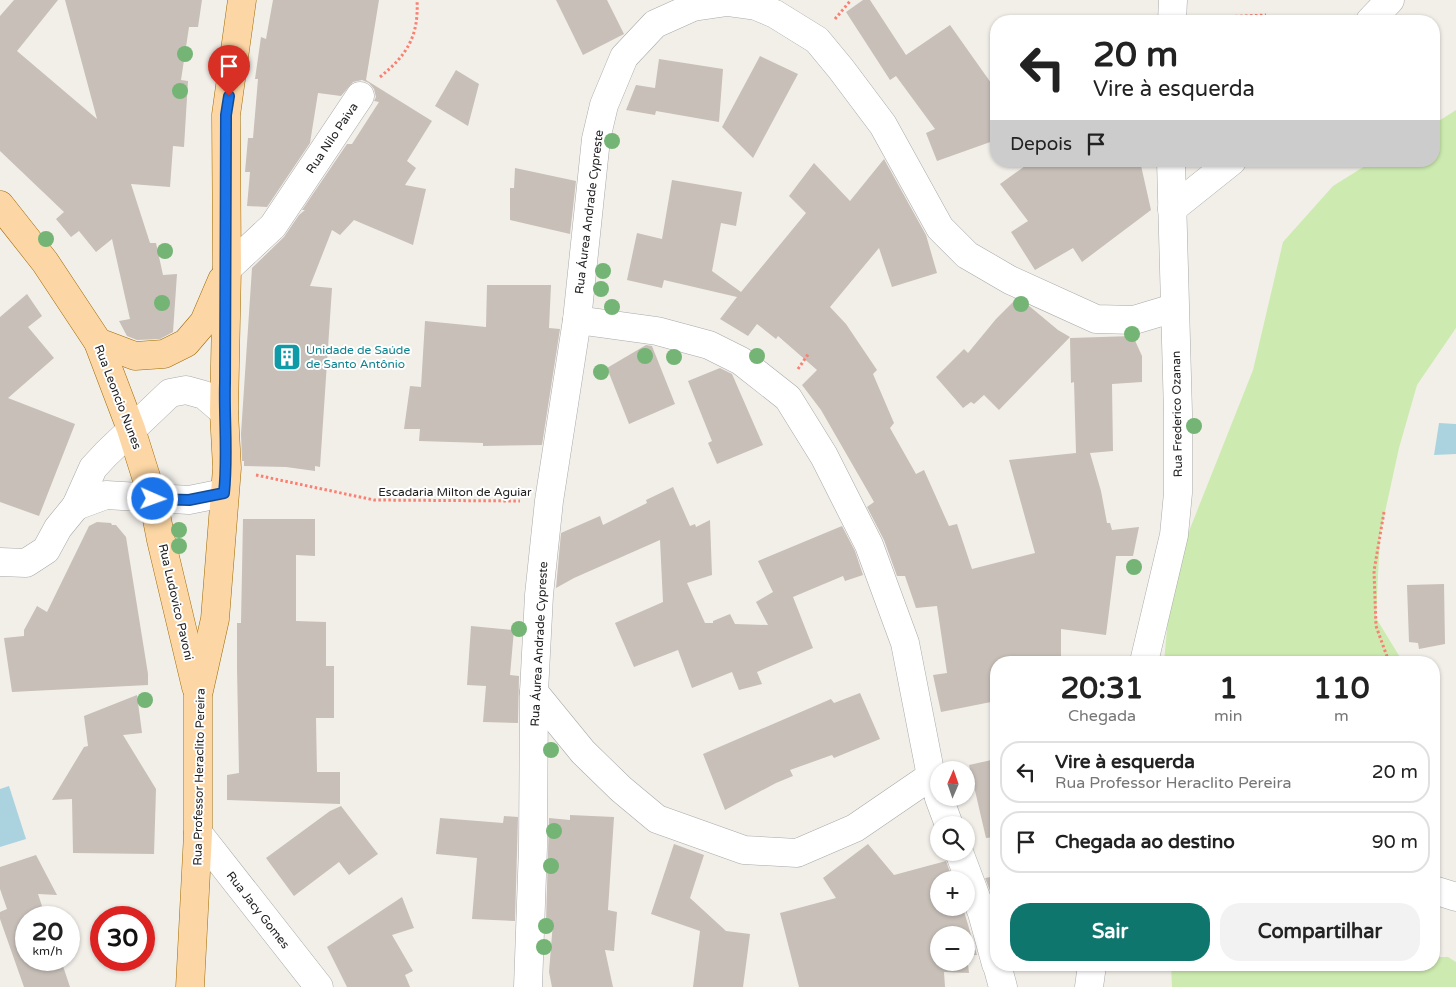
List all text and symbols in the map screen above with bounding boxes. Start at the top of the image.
text: 20 m [1093,34,1178,76]
icon: left [1010,35,1075,100]
pin [208,45,250,96]
icon: arrive [215,52,243,80]
text: Vire à esquerda [1093,76,1255,102]
street label: Rua Nilo Paiva [303,100,361,176]
street label: Rua Áurea Andrade Cypreste [572,129,606,295]
icon: arrive [1082,130,1110,158]
text: Depois [1010,133,1072,155]
building icon: Unidade de Saúde de Santo Antônio [272,342,302,372]
street label: Rua Leoncio Nunes [92,343,144,451]
place label: Unidade de Saúde de Santo Antônio [306,343,410,371]
street label: Rua Frederico Ozanan [1169,351,1185,477]
position arrow [126,472,178,524]
street label: Escadaria Milton de Aguiar [378,485,532,499]
street label: Rua Ludovico Pavoni [156,542,196,662]
street label: Rua Áurea Andrade Cypreste [528,561,550,727]
text: 20:31 [1060,670,1144,707]
text: 1 [1219,670,1238,707]
text: 110 [1313,670,1370,707]
street label: Rua Professor Heraclito Pereira [190,688,208,866]
text: Chegada [1068,706,1136,726]
text: min [1214,706,1243,726]
text: m [1334,706,1349,726]
text: Vire à esquerda [1055,751,1195,773]
icon: left [1012,758,1040,786]
north arrow [930,761,975,806]
map controls [930,761,975,971]
text: 20 m [1372,761,1418,783]
text: Rua Professor Heraclito Pereira [1055,773,1292,793]
button: search [930,816,975,861]
icon: arrive [1012,828,1040,856]
text: Chegada ao destino [1055,831,1235,853]
text: 90 m [1372,831,1418,853]
street label: Rua Jacy Gomes [224,869,293,952]
button: + [930,871,975,916]
button: Sair [1010,903,1210,961]
button: Compartilhar [1220,903,1420,961]
speed limit sign: 30 [90,906,155,971]
text: 20 [32,917,63,947]
button: − [930,926,975,971]
text: km/h [32,944,63,958]

